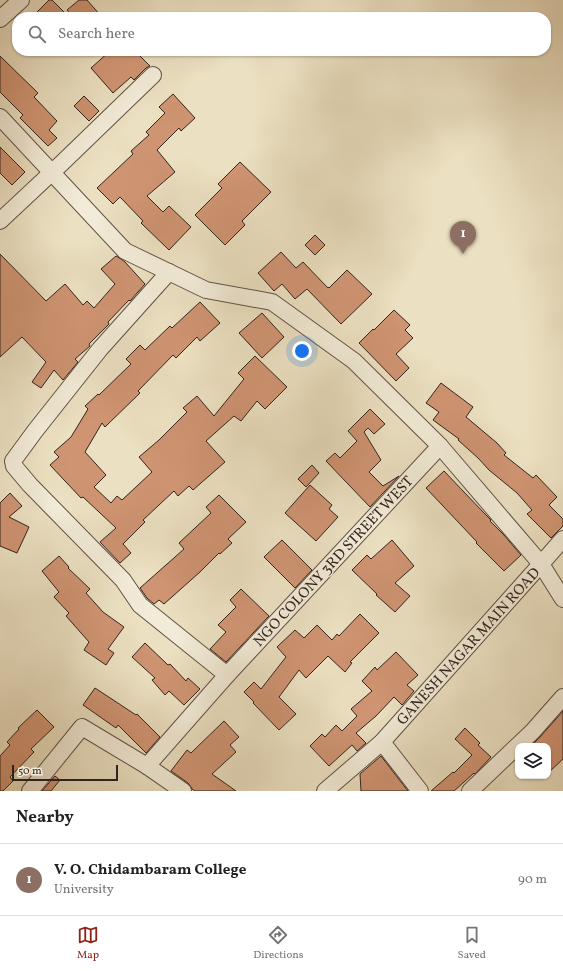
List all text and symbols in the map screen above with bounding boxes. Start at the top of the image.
search box [12,12,551,56]
icon: search [26,23,48,45]
text: Search here [58,24,135,45]
pin: 1 [450,221,476,254]
your location [292,341,312,361]
street label: NGO COLONY 3RD STREET WEST [249,472,419,652]
street label: GANESH NAGAR MAIN ROAD [393,564,546,730]
map controls [515,743,551,779]
button: layers [515,743,551,779]
scale bar [12,763,118,782]
text: 50 m [18,764,42,779]
text: Nearby [16,806,74,829]
text: V. O. Chidambaram College [54,860,246,881]
text: 1 [26,871,32,889]
text: 90 m [518,871,547,889]
text: University [54,881,114,899]
tab: Map [77,924,99,963]
tab: Directions [253,924,304,963]
tab: Saved [458,924,486,963]

